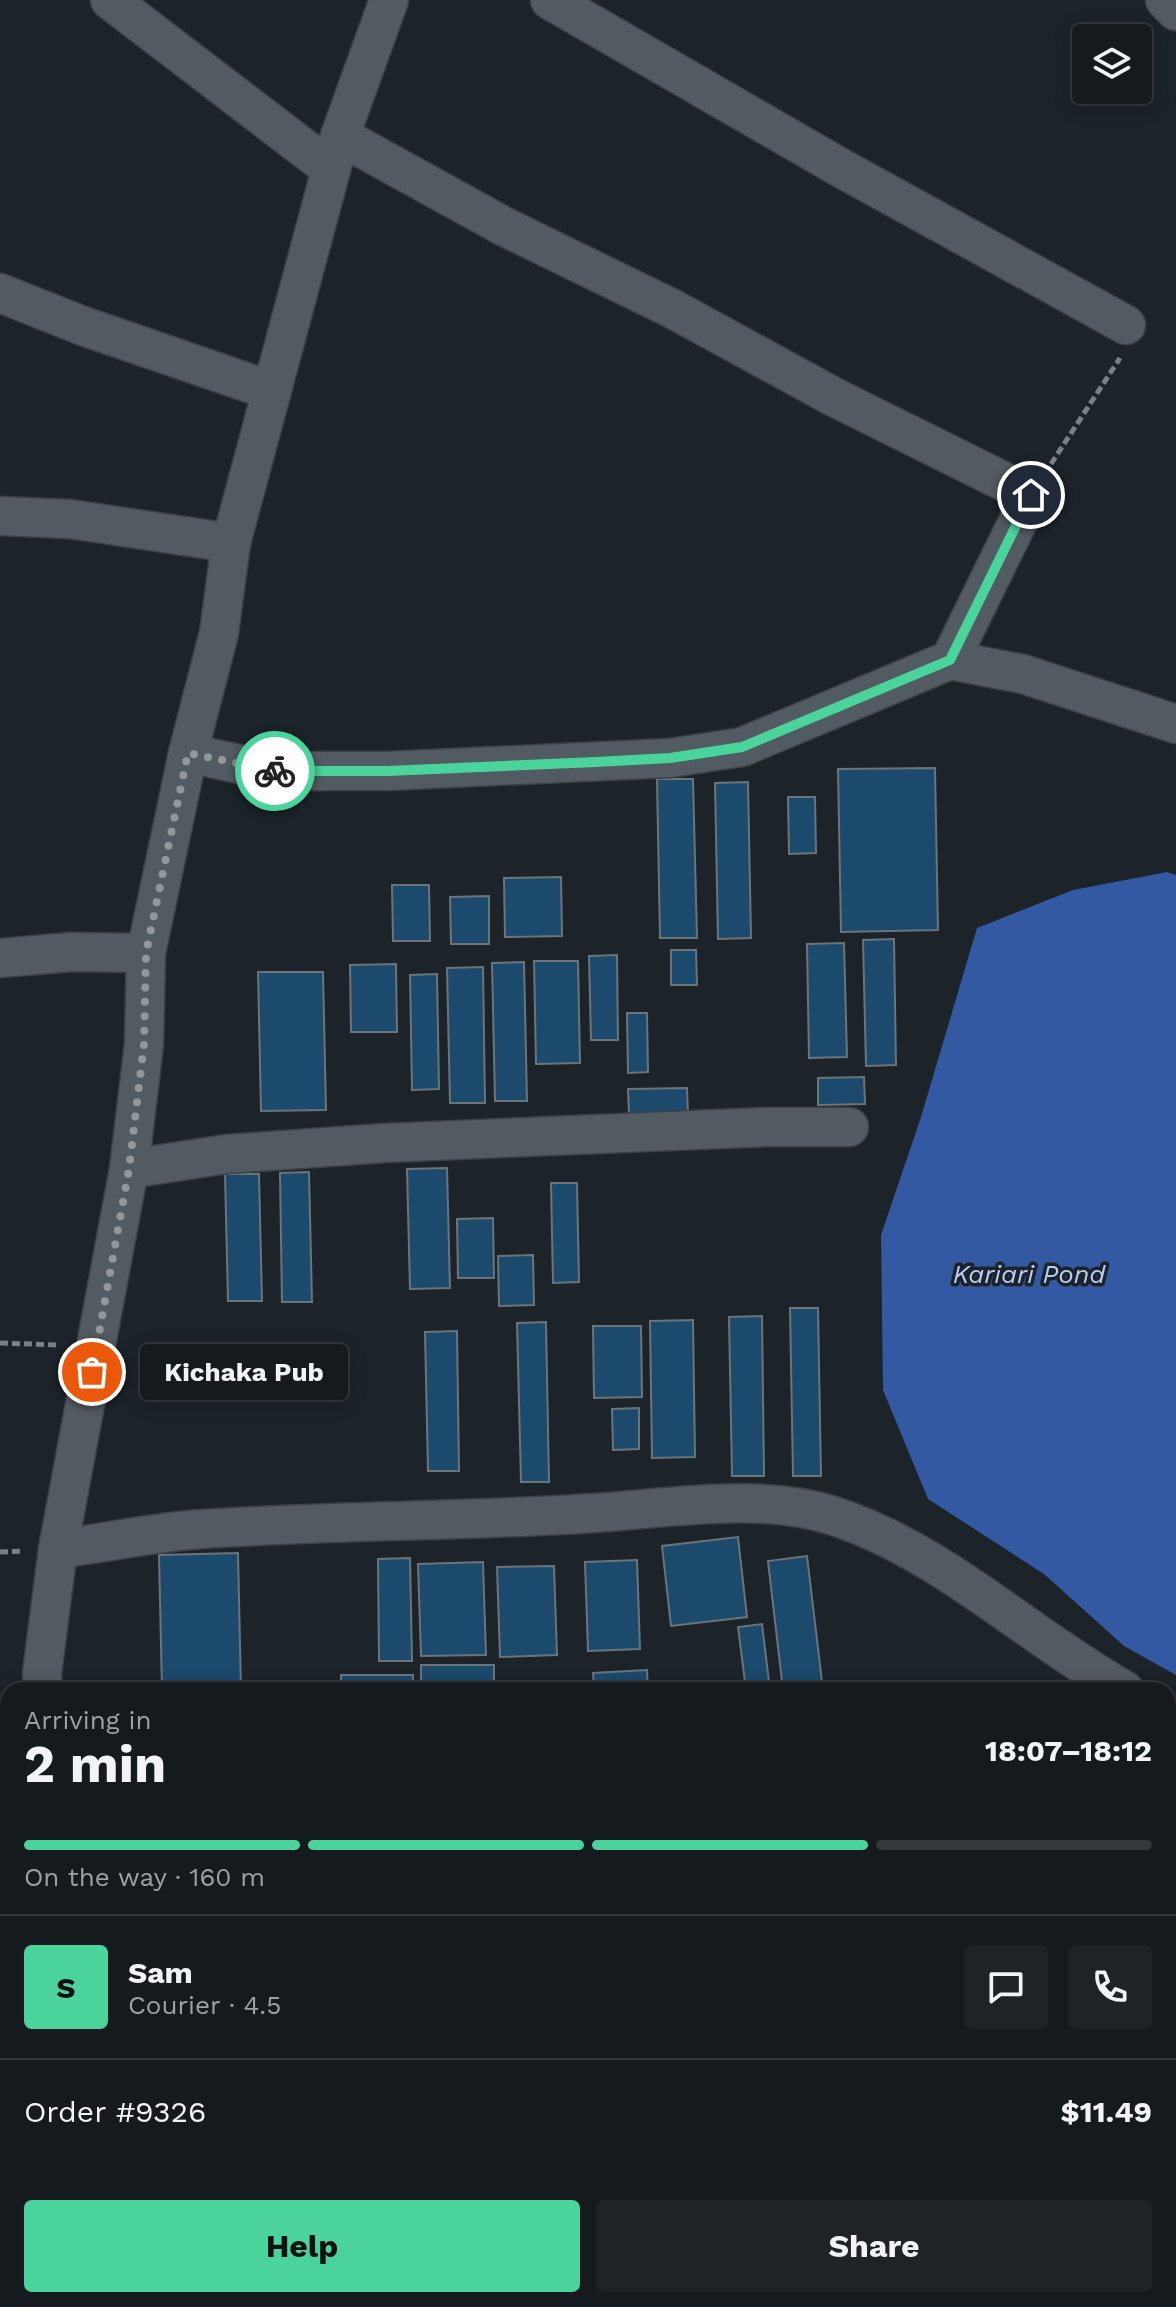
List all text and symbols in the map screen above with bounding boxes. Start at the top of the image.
map controls [1072,24,1152,104]
button: layers [1072,24,1152,104]
pin [997,461,1065,529]
icon: home [1009,473,1053,517]
courier [235,731,315,811]
icon: bike [253,749,297,793]
water label: Kariari Pond [953,1259,1106,1289]
pin [58,1338,126,1406]
callout: Kichaka Pub [140,1344,348,1400]
icon: bag [70,1350,114,1394]
text: Kichaka Pub [164,1357,324,1387]
text: Arriving in [24,1705,152,1735]
text: 18:07–18:12 [985,1733,1152,1768]
text: 2 min [24,1734,166,1795]
text: On the way · 160 m [24,1862,265,1892]
button: chat [964,1945,1048,2029]
button: phone [1068,1945,1152,2029]
text: Sam [128,1955,193,1990]
text: S [56,1970,76,2005]
text: Courier · 4.5 [128,1990,281,2020]
text: Order #9326 [24,2094,206,2129]
text: $11.49 [1060,2094,1152,2129]
button: Help [24,2200,580,2292]
button: Share [596,2200,1152,2292]

